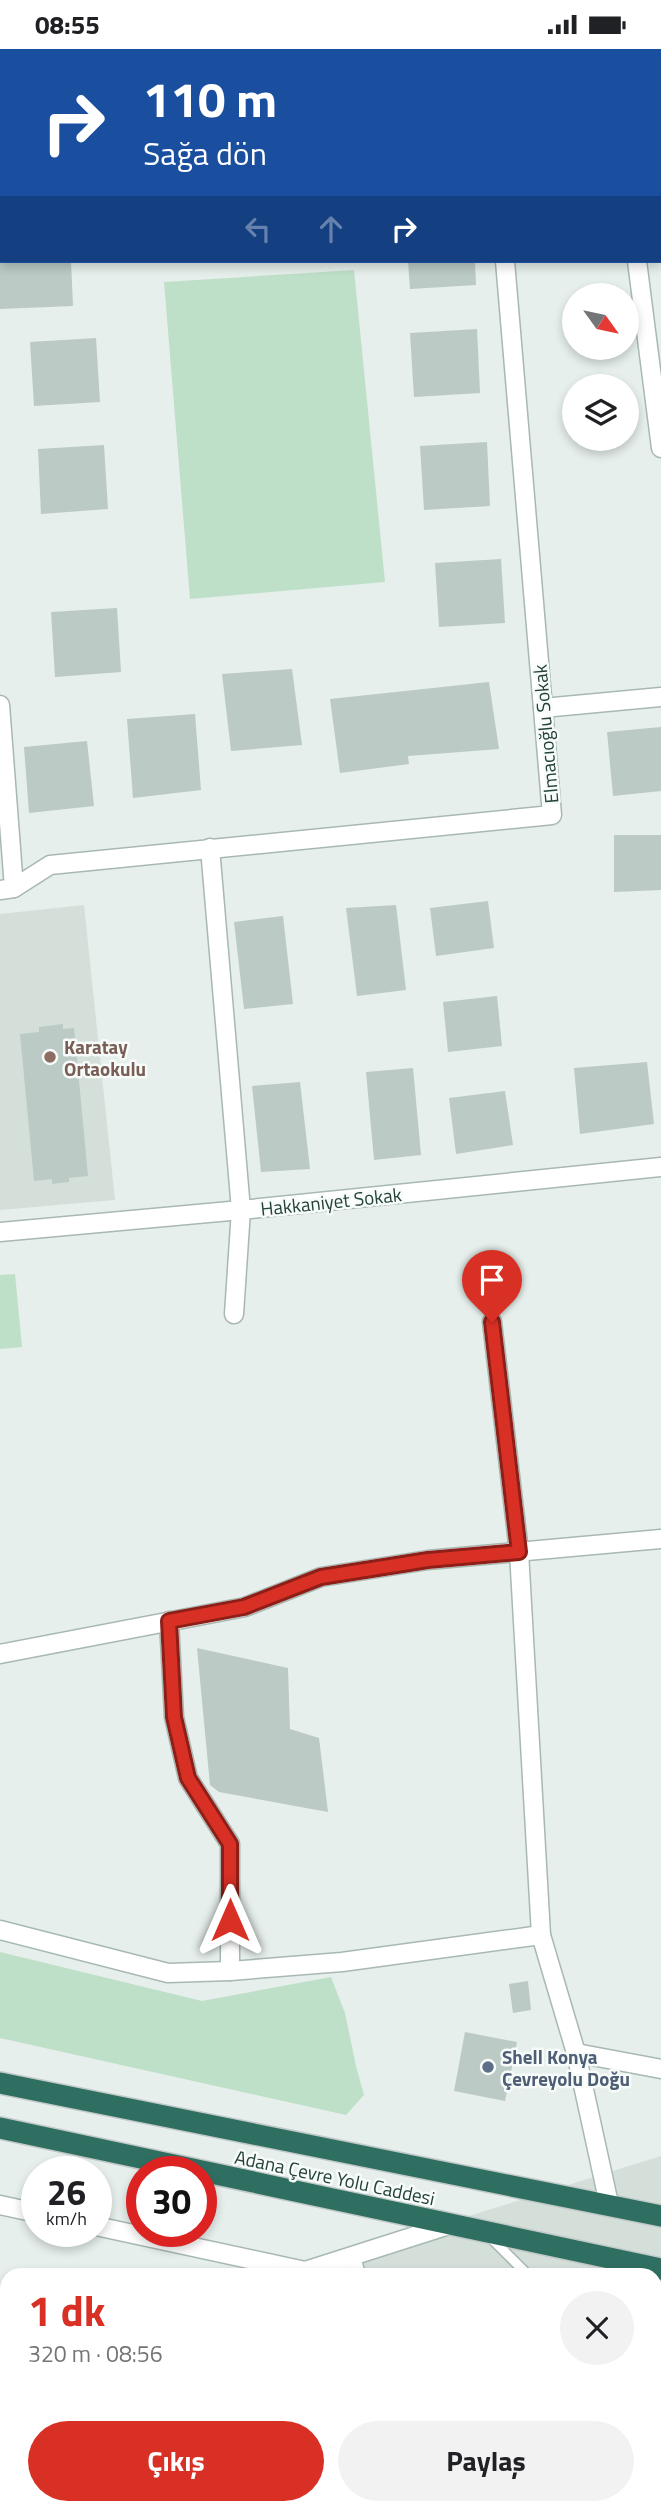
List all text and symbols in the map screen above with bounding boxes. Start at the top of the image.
text: 08:55 [35,5,100,44]
text: 110 m [143,61,277,136]
icon: right [28,77,119,168]
text: Sağa dön [143,129,267,177]
icon: left [239,210,277,248]
icon: ahead [312,210,350,248]
icon: right [385,210,423,248]
north arrow [562,283,639,361]
map controls [562,283,639,451]
button: layers [562,374,639,451]
street label: Elmacıoğlu Sokak [524,663,566,805]
place label: Karatay Ortaokulu [64,1032,146,1083]
marker: Karatay Ortaokulu [42,1049,58,1065]
street label: Hakkaniyet Sokak [259,1179,403,1223]
pin [462,1250,522,1322]
icon: arrive [473,1261,511,1299]
position arrow [193,1883,267,1957]
place label: Shell Konya Çevreyolu Doğu [502,2042,630,2093]
marker: Shell Konya Çevreyolu Doğu [480,2059,496,2075]
street label: Adana Çevre Yolu Caddesi [232,2142,438,2212]
speed limit sign: 30 [126,2156,217,2247]
text: 26 [47,2165,86,2219]
text: km/h [46,2205,87,2232]
text: 1 dk [28,2278,105,2342]
button: close [560,2291,634,2365]
text: 320 m · 08:56 [28,2336,163,2371]
button: Çıkış [28,2421,324,2501]
button: Paylaş [338,2421,634,2501]

